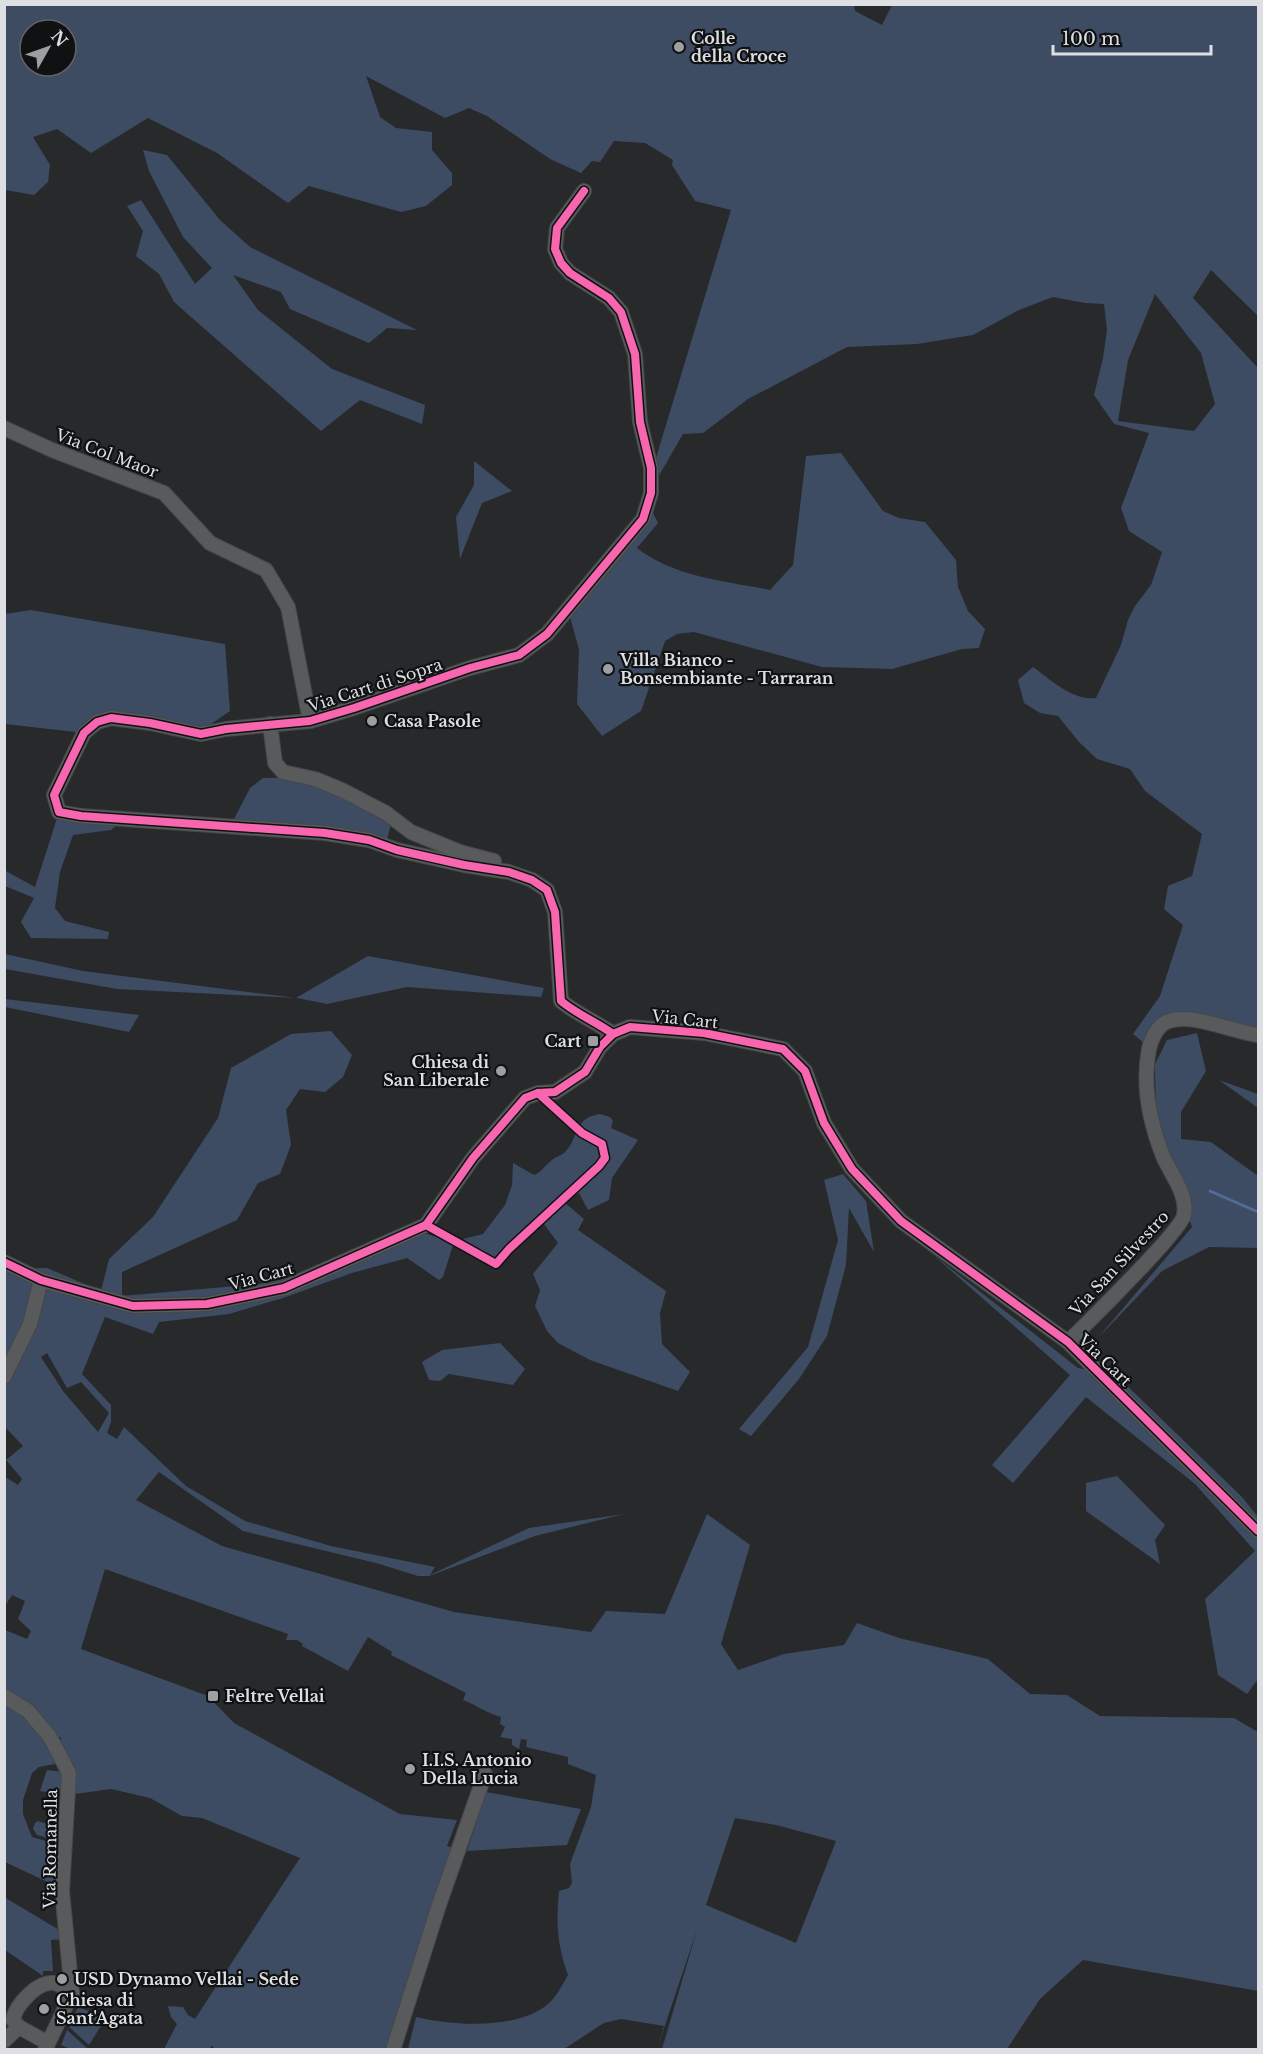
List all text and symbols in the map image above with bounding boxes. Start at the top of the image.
north arrow [18,18,78,78]
scale bar [1053,18,1210,56]
text: N [47,26,72,51]
place label: Colle della Croce [691,28,786,66]
text: 100 m [1062,28,1120,50]
marker: Colle della Croce [672,40,686,54]
street label: Via Col Maor [52,424,162,482]
place label: Villa Bianco - Bonsembiante - Tarraran [619,650,834,688]
street label: Via Cart di Sopra [304,654,445,716]
marker: Villa Bianco - Bonsembiante - Tarraran [601,662,615,676]
place label: Casa Pasole [384,711,481,731]
marker: Casa Pasole [365,714,379,728]
street label: Via Cart [650,1005,719,1032]
place label: Cart [545,1031,582,1051]
marker: Cart [586,1034,600,1048]
place label: Chiesa di San Liberale [383,1052,489,1090]
marker: Chiesa di San Liberale [494,1064,508,1078]
street label: Via San Silvestro [1064,1206,1173,1321]
street label: Via Cart [225,1258,296,1295]
street label: Via Cart [1073,1329,1136,1390]
place label: Feltre Vellai [225,1686,325,1706]
marker: Feltre Vellai [206,1689,220,1703]
place label: I.I.S. Antonio Della Lucia [422,1750,532,1788]
marker: I.I.S. Antonio Della Lucia [403,1762,417,1776]
street label: Via Romanella [39,1789,61,1910]
place label: USD Dynamo Vellai - Sede [74,1969,299,1989]
marker: USD Dynamo Vellai - Sede [55,1972,69,1986]
place label: Chiesa di Sant'Agata [56,1990,143,2028]
marker: Chiesa di Sant'Agata [37,2002,51,2016]

